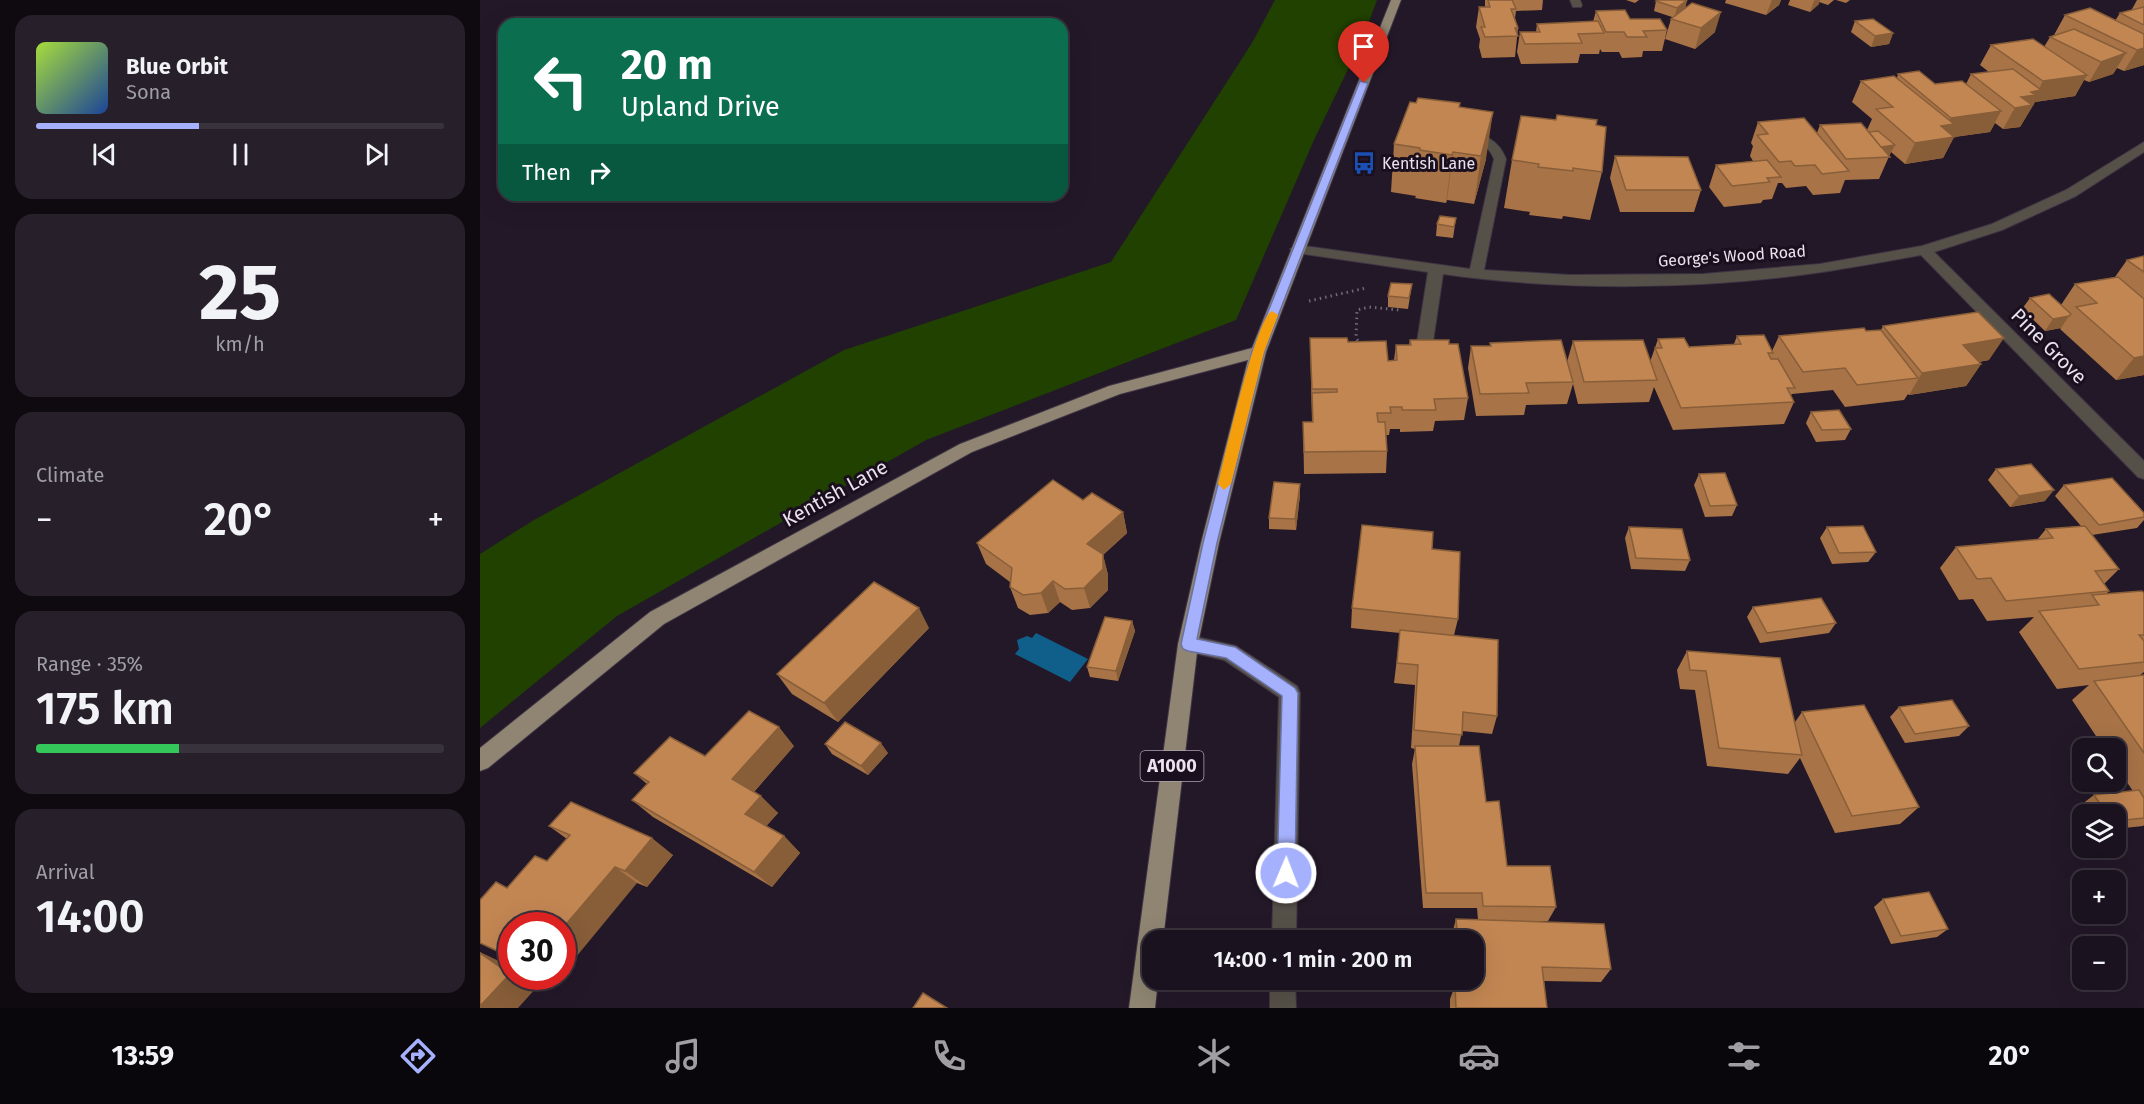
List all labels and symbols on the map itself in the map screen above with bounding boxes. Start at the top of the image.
pin [1338,21,1389,83]
bus stop icon: Kentish Lane [1351,150,1377,176]
place label: Kentish Lane [1382,154,1475,173]
street label: George's Wood Road [1657,241,1807,271]
street label: Pine Grove [2006,303,2092,389]
street label: Kentish Lane [778,454,892,532]
road number: A1000 [1140,751,1204,781]
position arrow [1254,841,1318,905]
speed limit sign: 30 [498,912,576,990]

